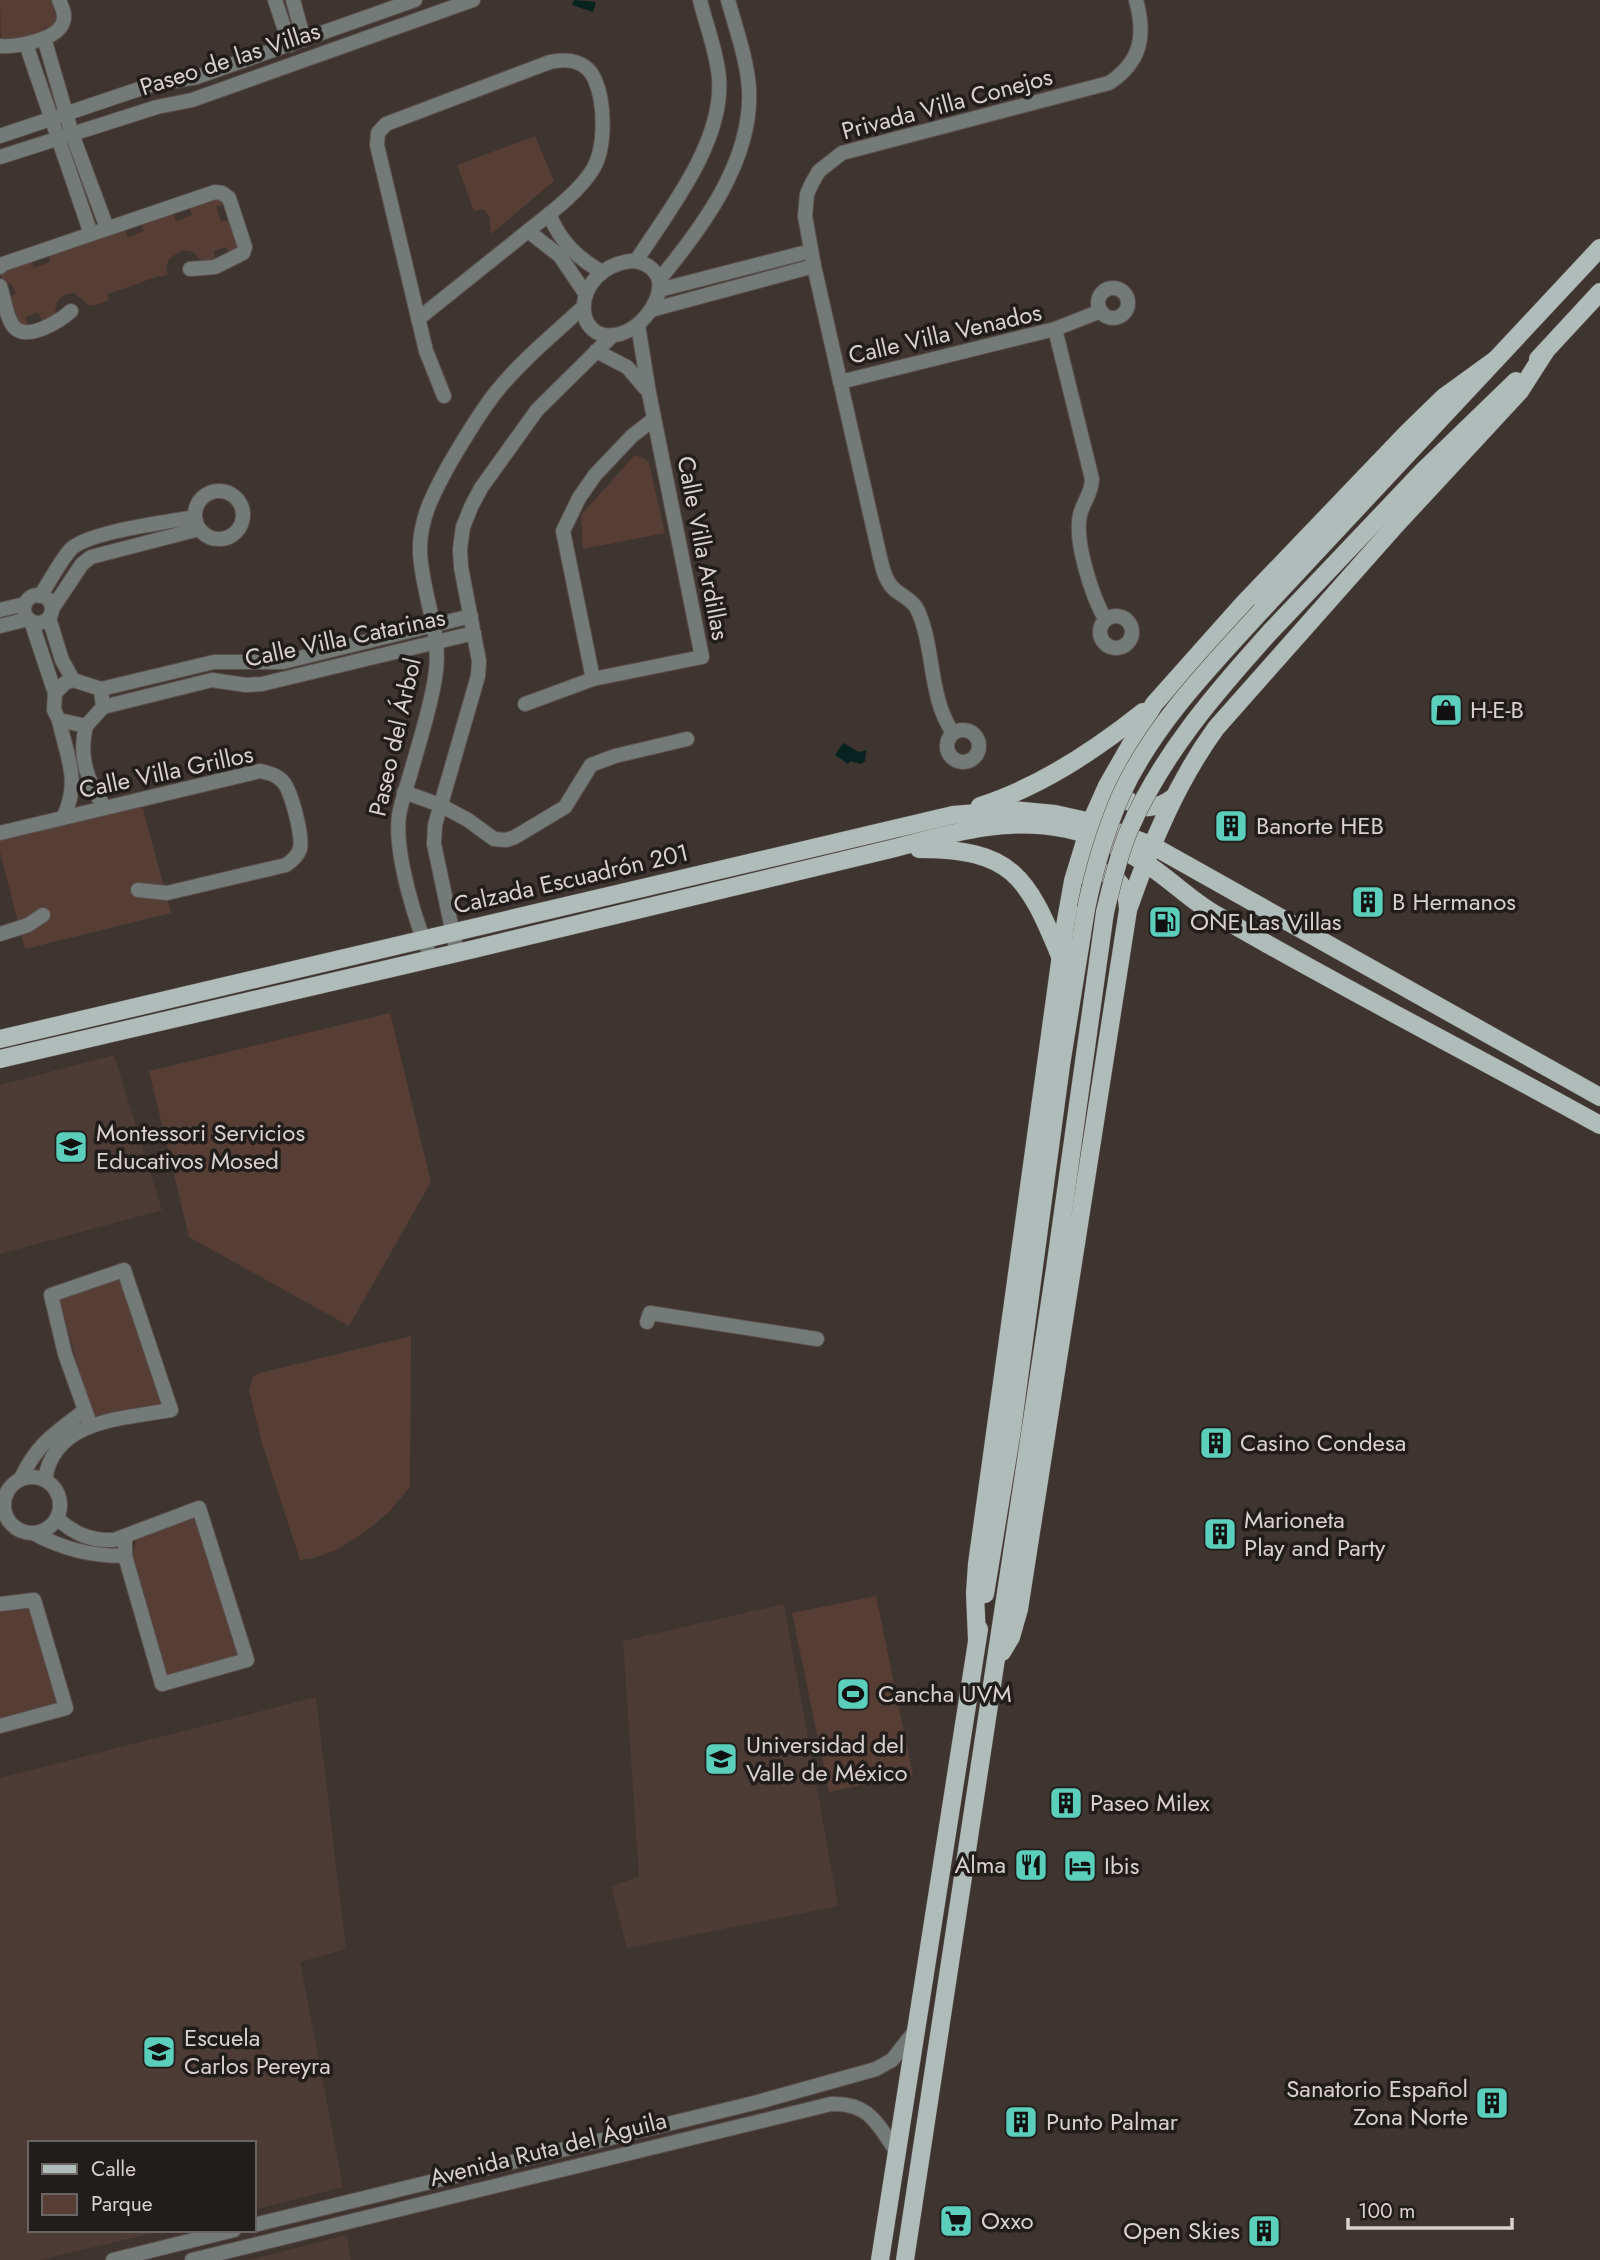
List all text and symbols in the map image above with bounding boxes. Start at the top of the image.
street label: Paseo de las Villas [135,13,325,104]
street label: Privada Villa Conejos [838,59,1056,148]
street label: Calle Villa Venados [845,294,1045,373]
street label: Calle Villa Ardillas [669,453,738,643]
street label: Calle Villa Catarinas [241,599,448,676]
street label: Paseo del Árbol [359,654,430,819]
shop icon: H-E-B [1427,691,1465,729]
place label: H-E-B [1470,692,1524,727]
street label: Calle Villa Grillos [76,736,256,807]
building icon: Banorte HEB [1212,807,1250,845]
place label: Banorte HEB [1256,808,1384,843]
street label: Calzada Escuadrón 201 [450,834,692,923]
building icon: B Hermanos [1349,883,1387,921]
place label: B Hermanos [1392,884,1516,919]
fuel station icon: ONE Las Villas [1146,903,1184,941]
place label: ONE Las Villas [1190,904,1342,939]
place label: Montessori Servicios Educativos Mosed [96,1115,305,1178]
school or university icon: Montessori Servicios Educativos Mosed [52,1128,90,1166]
building icon: Casino Condesa [1197,1424,1235,1462]
place label: Casino Condesa [1240,1425,1406,1460]
place label: Marioneta Play and Party [1244,1502,1386,1565]
building icon: Marioneta Play and Party [1201,1515,1239,1553]
sports icon: Cancha UVM [834,1675,872,1713]
place label: Cancha UVM [878,1676,1012,1711]
place label: Universidad del Valle de México [746,1727,908,1790]
school or university icon: Universidad del Valle de México [702,1740,740,1778]
building icon: Paseo Milex [1047,1784,1085,1822]
place label: Paseo Milex [1090,1785,1211,1820]
restaurant icon: Alma [1012,1846,1050,1884]
place label: Alma [954,1847,1006,1882]
hotel icon: Ibis [1061,1847,1099,1885]
place label: Ibis [1104,1848,1139,1883]
place label: Escuela Carlos Pereyra [184,2020,331,2083]
school or university icon: Escuela Carlos Pereyra [140,2033,178,2071]
place label: Sanatorio Español Zona Norte [1286,2071,1468,2134]
building icon: Sanatorio Español Zona Norte [1473,2084,1511,2122]
street label: Avenida Ruta del Águila [426,2102,670,2195]
building icon: Punto Palmar [1002,2103,1040,2141]
place label: Punto Palmar [1046,2104,1179,2139]
legend [28,2141,256,2232]
text: Calle [91,2154,136,2184]
scale bar [1348,2186,1512,2230]
text: Parque [91,2189,153,2219]
text: 100 m [1358,2196,1415,2226]
supermarket icon: Oxxo [937,2202,975,2240]
place label: Oxxo [981,2203,1034,2238]
building icon: Open Skies [1245,2212,1283,2250]
place label: Open Skies [1123,2213,1240,2248]

